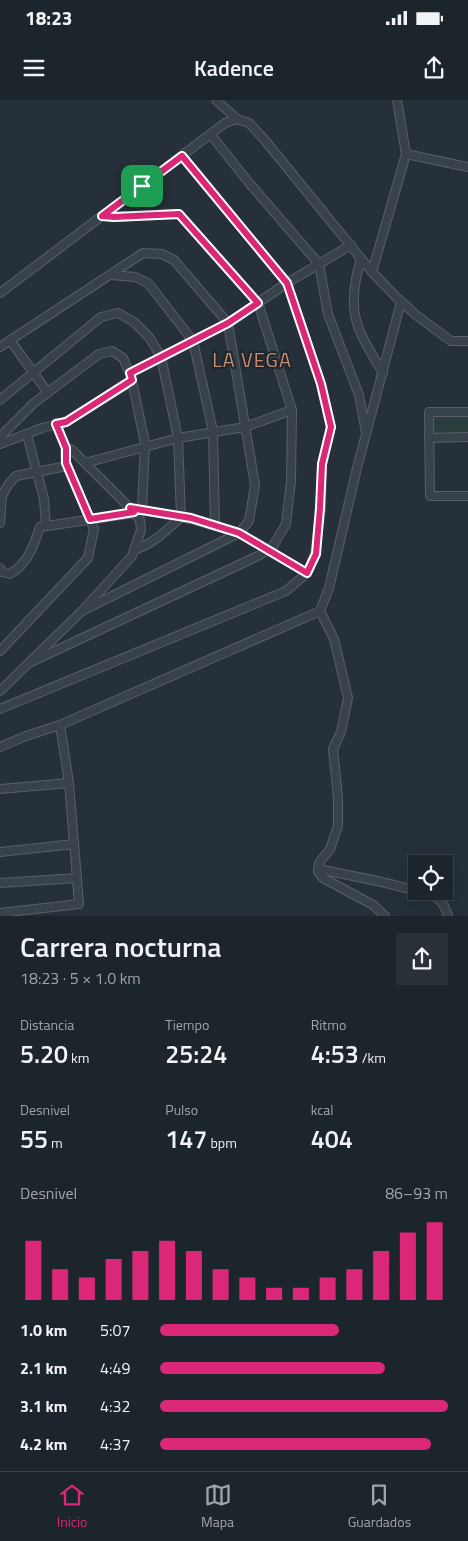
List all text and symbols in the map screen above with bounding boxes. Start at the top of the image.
text: 18:23 [25,3,72,32]
text: Kadence [194,51,274,85]
icon: menu [20,54,48,82]
icon: share [420,54,448,82]
pin [121,165,163,207]
icon: arrive [128,172,156,200]
district label: LA VEGA [212,344,292,375]
map controls [408,855,453,900]
button: locate [408,855,453,900]
text: Carrera nocturna [20,925,222,968]
button: share [396,933,448,985]
text: 18:23 · 5 × 1.0 km [20,966,141,990]
text: Distancia [20,1014,74,1035]
text: Tiempo [165,1014,209,1035]
text: Ritmo [311,1014,346,1035]
text: 5.20 [20,1035,68,1073]
text: 25:24 [165,1035,227,1073]
text: 4:53 [311,1035,359,1073]
text: km [68,1047,89,1068]
text: /km [359,1047,386,1068]
text: Desnivel [20,1099,70,1120]
text: Pulso [165,1099,198,1120]
text: kcal [311,1099,334,1120]
text: 55 [20,1120,48,1158]
text: 147 [165,1120,207,1158]
text: 404 [311,1120,353,1158]
text: m [48,1132,63,1153]
text: bpm [207,1132,237,1153]
text: Desnivel [20,1181,77,1205]
text: 86–93 m [385,1181,448,1205]
text: 1.0 km [20,1318,67,1342]
text: 5:07 [100,1318,130,1342]
text: 2.1 km [20,1356,67,1380]
text: 4:49 [100,1356,130,1380]
text: 3.1 km [20,1394,67,1418]
text: 4:32 [100,1394,130,1418]
text: 4.2 km [20,1432,67,1456]
text: 4:37 [100,1432,130,1456]
tab: Inicio [57,1481,87,1532]
tab: Mapa [201,1481,234,1532]
tab: Guardados [348,1481,411,1532]

